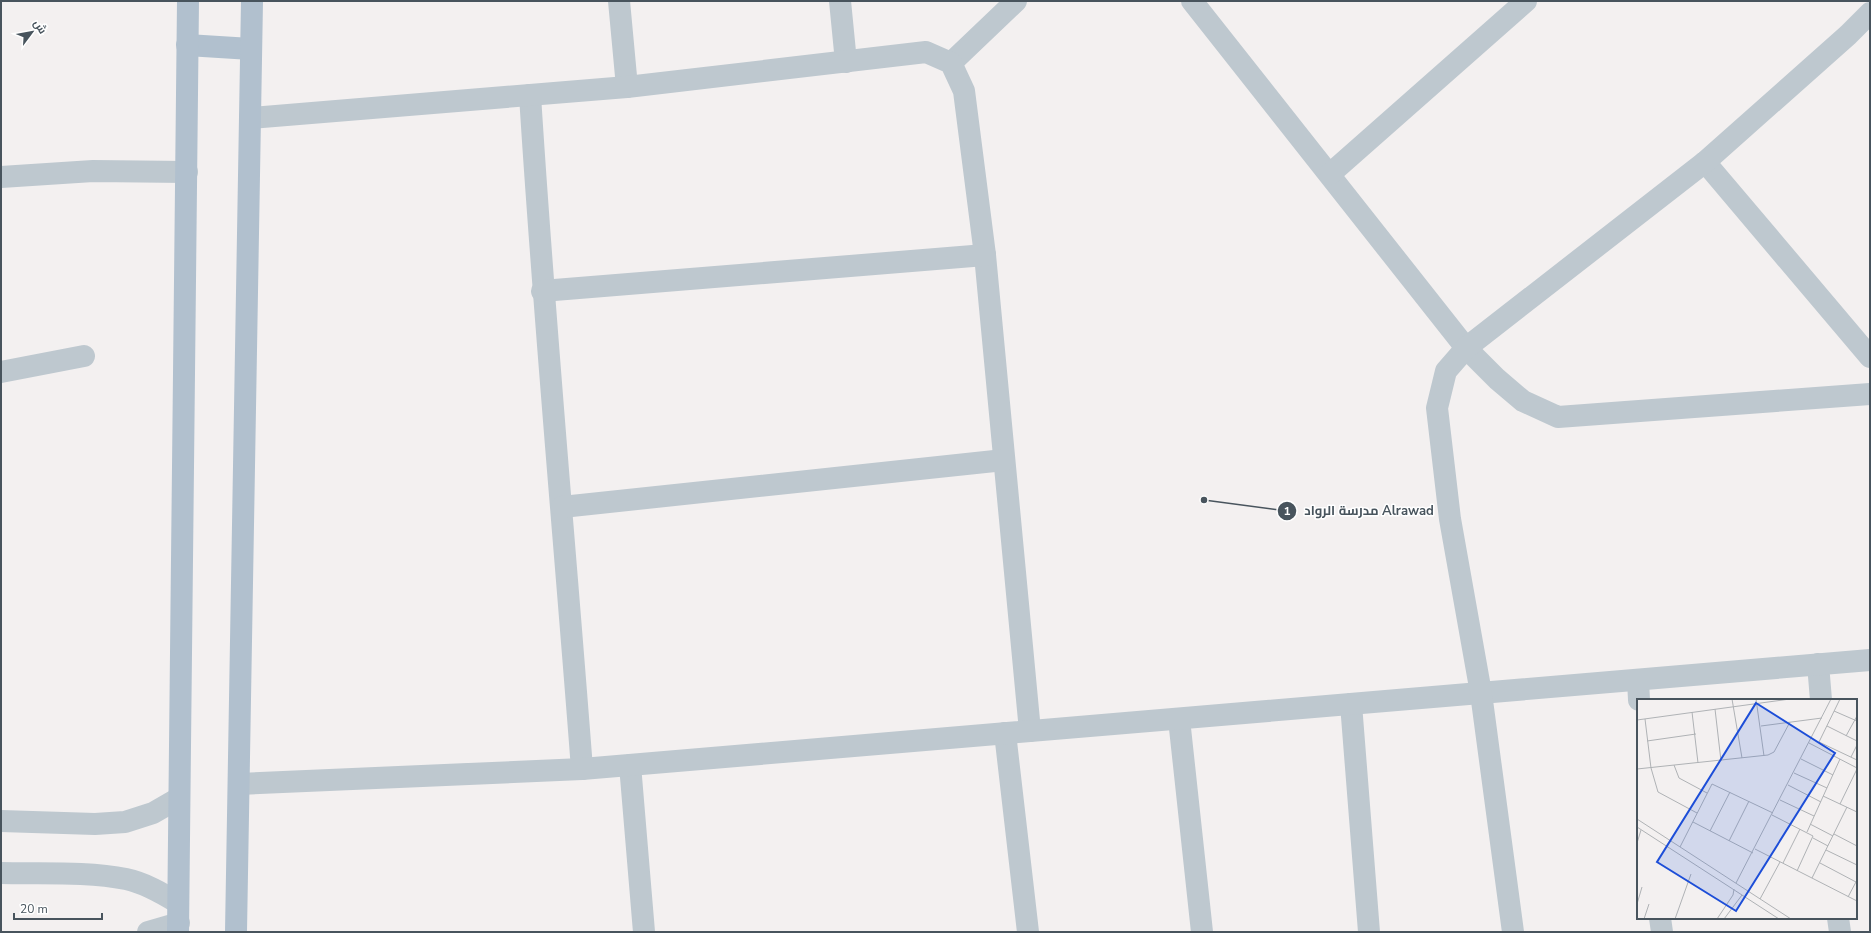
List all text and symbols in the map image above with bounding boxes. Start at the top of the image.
north arrow [12,12,52,52]
text: ش [30,17,50,37]
callout: مدرسة الرواد Alrawad [1277,498,1442,523]
text: مدرسة الرواد Alrawad [1304,502,1434,520]
text: 1 [1283,503,1291,519]
inset map [1637,699,1857,919]
scale bar [14,895,102,921]
text: 20 m [20,901,48,917]

